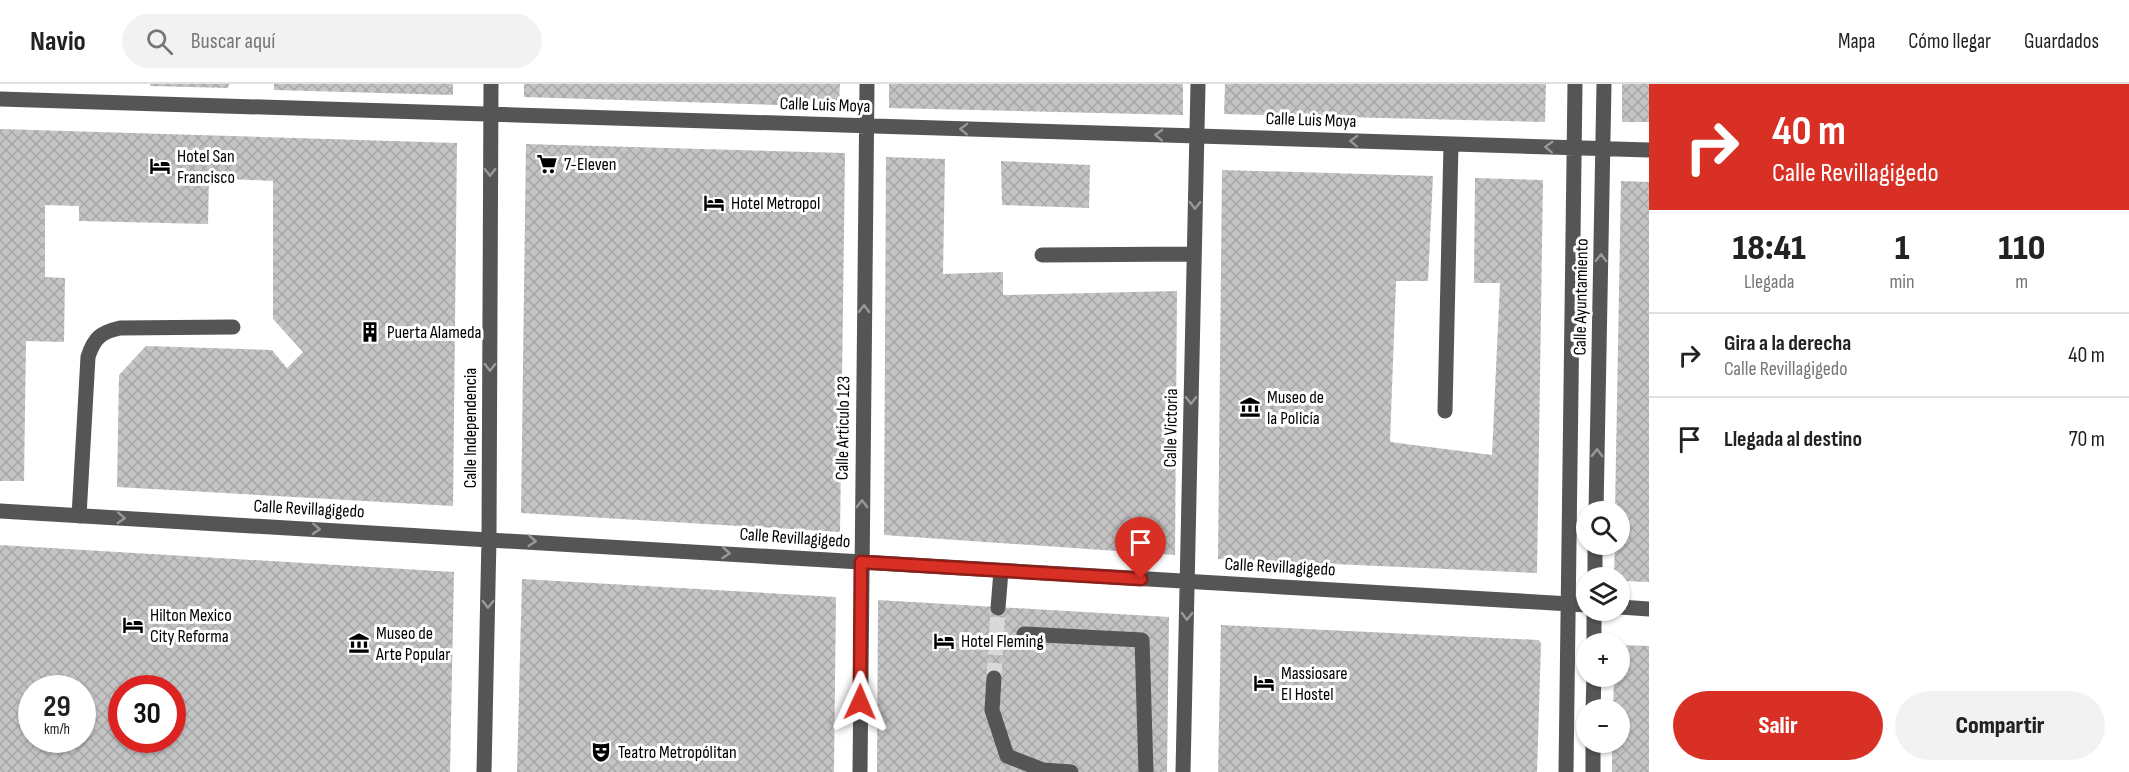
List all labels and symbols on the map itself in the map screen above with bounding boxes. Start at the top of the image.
street label: Calle Luis Moya [779,93,871,117]
street label: Calle Luis Moya [1265,108,1357,132]
one-way arrow [959,123,968,135]
one-way arrow [1154,129,1163,141]
one-way arrow [1349,134,1358,147]
one-way arrow [1544,141,1553,153]
place label: Hotel San Francisco [177,146,235,188]
supermarket icon: 7-Eleven [535,152,559,176]
hotel icon: Hotel San Francisco [148,154,172,178]
place label: 7-Eleven [564,154,617,175]
one-way arrow [484,168,496,177]
hotel icon: Hotel Metropol [702,191,726,215]
place label: Hotel Metropol [731,193,820,214]
one-way arrow [1189,201,1202,210]
street label: Calle Ayuntamiento [1569,238,1593,356]
one-way arrow [1595,254,1607,263]
one-way arrow [858,304,870,313]
building icon: Puerta Alameda [358,320,382,344]
place label: Puerta Alameda [387,322,481,343]
one-way arrow [484,363,496,372]
street label: Calle Independencia [460,368,481,488]
street label: Calle Artículo 123 [832,376,854,480]
place label: Museo de la Policía [1267,387,1324,429]
street label: Calle Victoria [1160,388,1182,468]
museum icon: Museo de la Policía [1238,395,1262,419]
one-way arrow [1185,396,1198,405]
one-way arrow [1591,449,1603,458]
street label: Calle Revillagigedo [253,496,365,522]
one-way arrow [856,499,868,508]
one-way arrow [117,511,126,524]
pin [1115,517,1166,579]
one-way arrow [312,522,321,535]
street label: Calle Revillagigedo [739,524,851,552]
one-way arrow [527,534,536,547]
one-way arrow [722,547,731,560]
street label: Calle Revillagigedo [1224,554,1336,580]
one-way arrow [482,600,494,609]
place label: Hilton Mexico City Reforma [150,605,232,647]
one-way arrow [1180,612,1193,621]
hotel icon: Hilton Mexico City Reforma [121,613,145,637]
place label: Museo de Arte Popular [375,623,450,665]
hotel icon: Hotel Fleming [932,629,956,653]
museum icon: Museo de Arte Popular [347,631,371,655]
place label: Hotel Fleming [961,631,1044,652]
place label: Massiosare El Hostel [1281,663,1348,705]
position arrow [828,670,892,734]
hotel icon: Massiosare El Hostel [1252,671,1276,695]
speed limit sign: 30 [108,675,186,753]
theatre icon: Teatro Metropólitan [589,740,613,764]
place label: Teatro Metropólitan [618,742,737,763]

